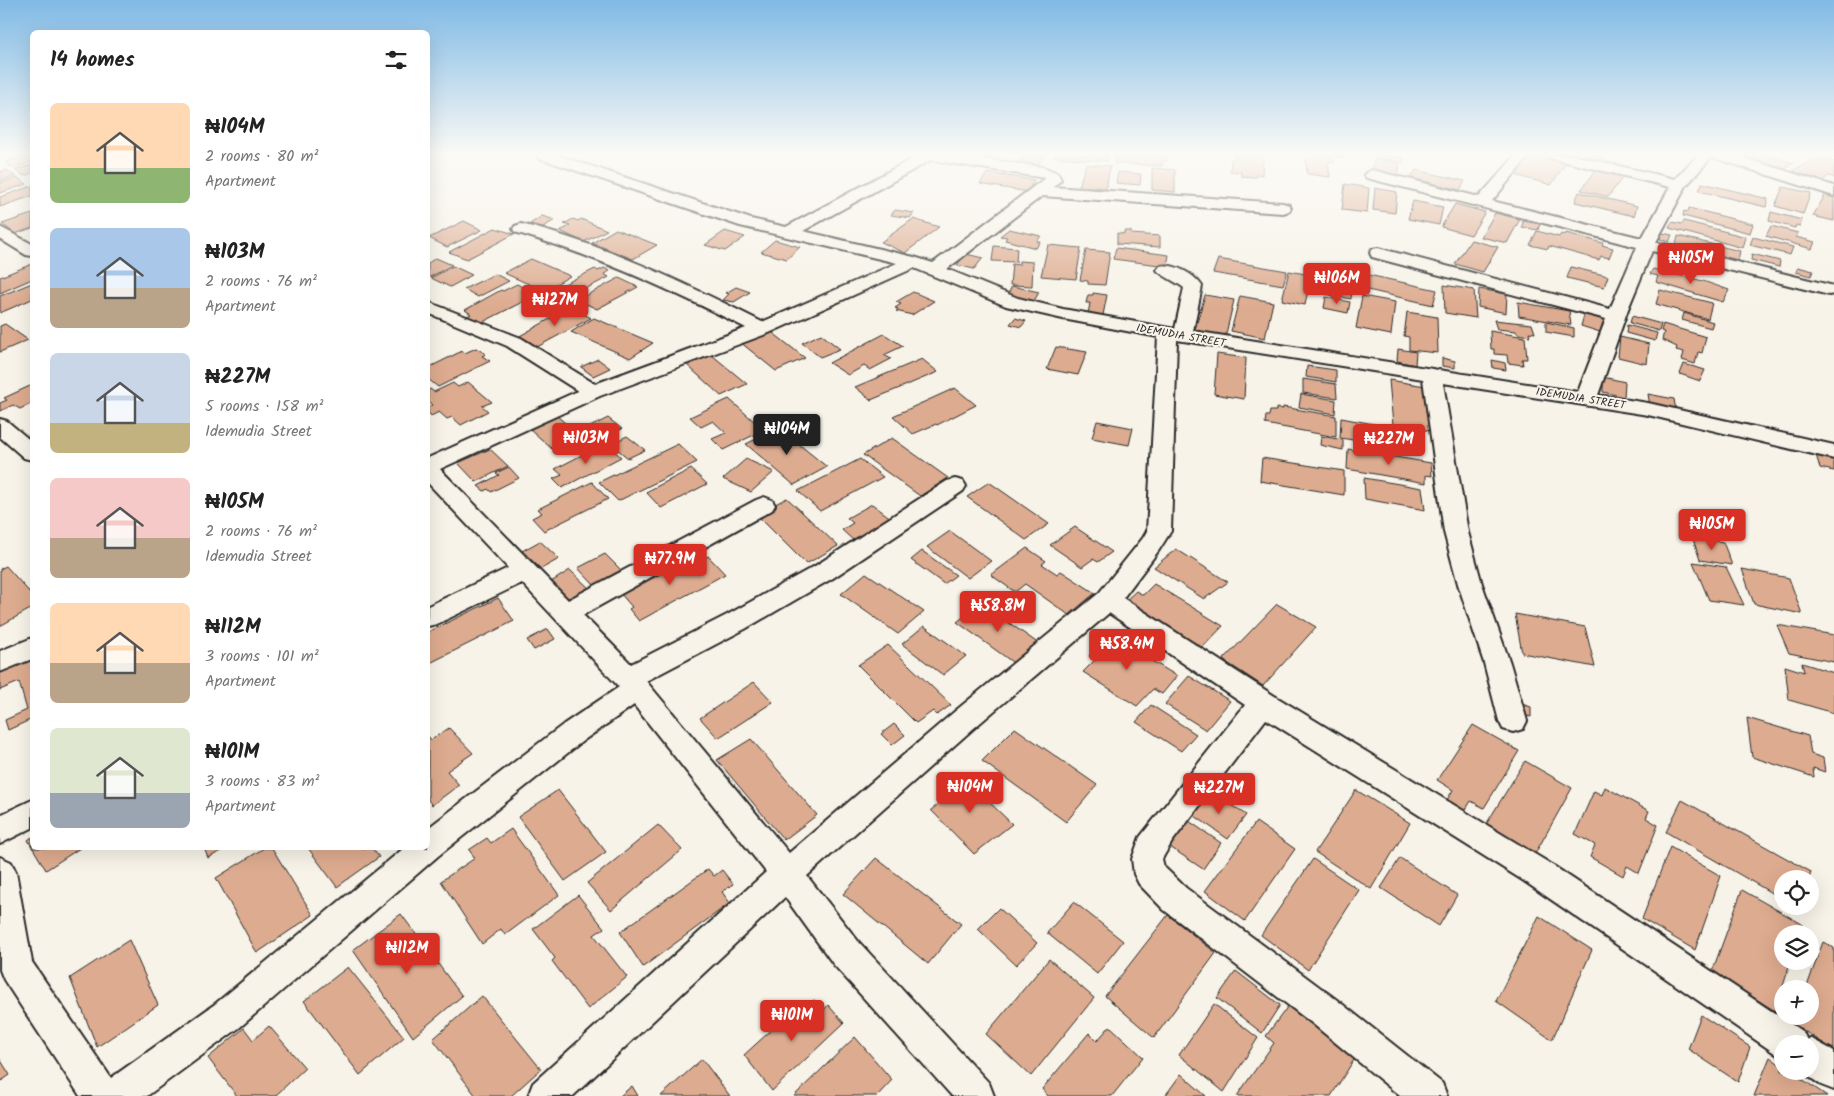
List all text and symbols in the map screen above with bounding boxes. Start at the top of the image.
text: 14 homes [50,44,135,77]
icon: filters [382,46,410,74]
text: ₦104M [205,111,265,144]
icon: home [90,123,150,183]
text: 2 rooms · 80 m² [205,144,318,169]
text: Apartment [205,169,276,194]
text: ₦103M [205,236,265,269]
pin: ₦105M [1656,242,1726,285]
text: ₦105M [1669,246,1713,271]
icon: home [90,248,150,308]
pin: ₦106M [1302,262,1372,305]
text: ₦106M [1314,266,1360,291]
text: 2 rooms · 76 m² [205,269,317,294]
pin: ₦127M [520,284,590,327]
text: ₦127M [532,288,578,313]
text: Apartment [205,294,276,319]
street label: IDEMUDIA STREET [1135,319,1228,353]
text: ₦227M [205,361,270,394]
icon: home [90,373,150,433]
street label: IDEMUDIA STREET [1535,383,1628,415]
text: 5 rooms · 158 m² [205,394,323,419]
pin: ₦104M [752,414,822,456]
text: ₦104M [764,417,810,442]
text: Idemudia Street [205,419,312,444]
pin: ₦103M [551,422,621,465]
pin: ₦227M [1354,424,1424,466]
text: ₦103M [563,426,609,451]
text: ₦227M [1364,427,1414,452]
text: ₦105M [205,486,264,519]
icon: home [90,498,150,558]
pin: ₦105M [1677,508,1747,551]
text: ₦105M [1690,512,1734,537]
text: 2 rooms · 76 m² [205,519,317,544]
text: Idemudia Street [205,544,312,569]
pin: ₦77.9M [629,544,711,586]
text: ₦77.9M [645,547,695,572]
pin: ₦58.8M [957,590,1039,633]
text: ₦58.8M [971,594,1025,619]
text: ₦112M [205,611,261,644]
icon: home [90,623,150,683]
pin: ₦58.4M [1086,628,1168,671]
text: ₦58.4M [1100,632,1154,657]
text: 3 rooms · 101 m² [205,644,319,669]
text: Apartment [205,669,276,694]
text: ₦101M [205,736,260,769]
icon: home [90,748,150,808]
text: 3 rooms · 83 m² [205,769,319,794]
pin: ₦104M [935,772,1005,814]
pin: ₦227M [1184,772,1254,815]
text: ₦104M [947,775,993,800]
text: ₦227M [1194,776,1244,801]
text: Apartment [205,794,276,819]
map controls [1774,870,1819,1080]
button: locate [1774,870,1819,915]
button: layers [1774,925,1819,970]
pin: ₦112M [372,932,442,975]
text: ₦112M [386,936,428,961]
button: + [1774,980,1819,1025]
pin: ₦101M [757,1000,827,1042]
text: ₦101M [771,1003,813,1028]
button: − [1774,1035,1819,1080]

